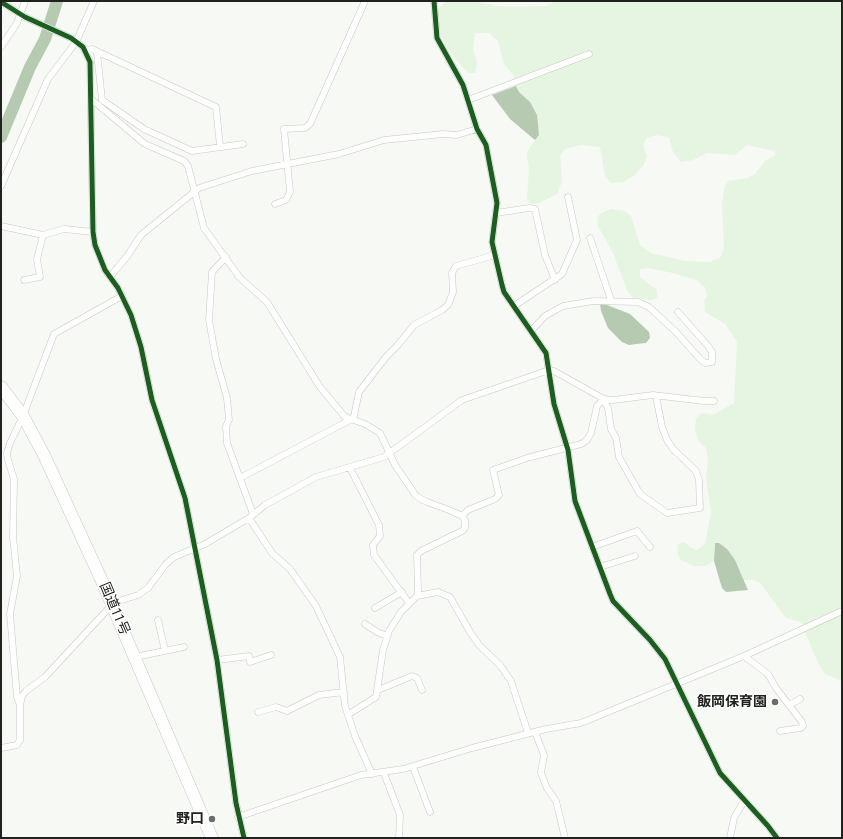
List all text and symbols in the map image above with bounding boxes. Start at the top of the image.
street label: 国道11号 [95,580,133,638]
place label: 飯岡保育園 [697,694,767,710]
marker: 飯岡保育園 [770,697,780,707]
place label: 野口 [176,811,204,827]
marker: 野口 [207,814,217,824]

